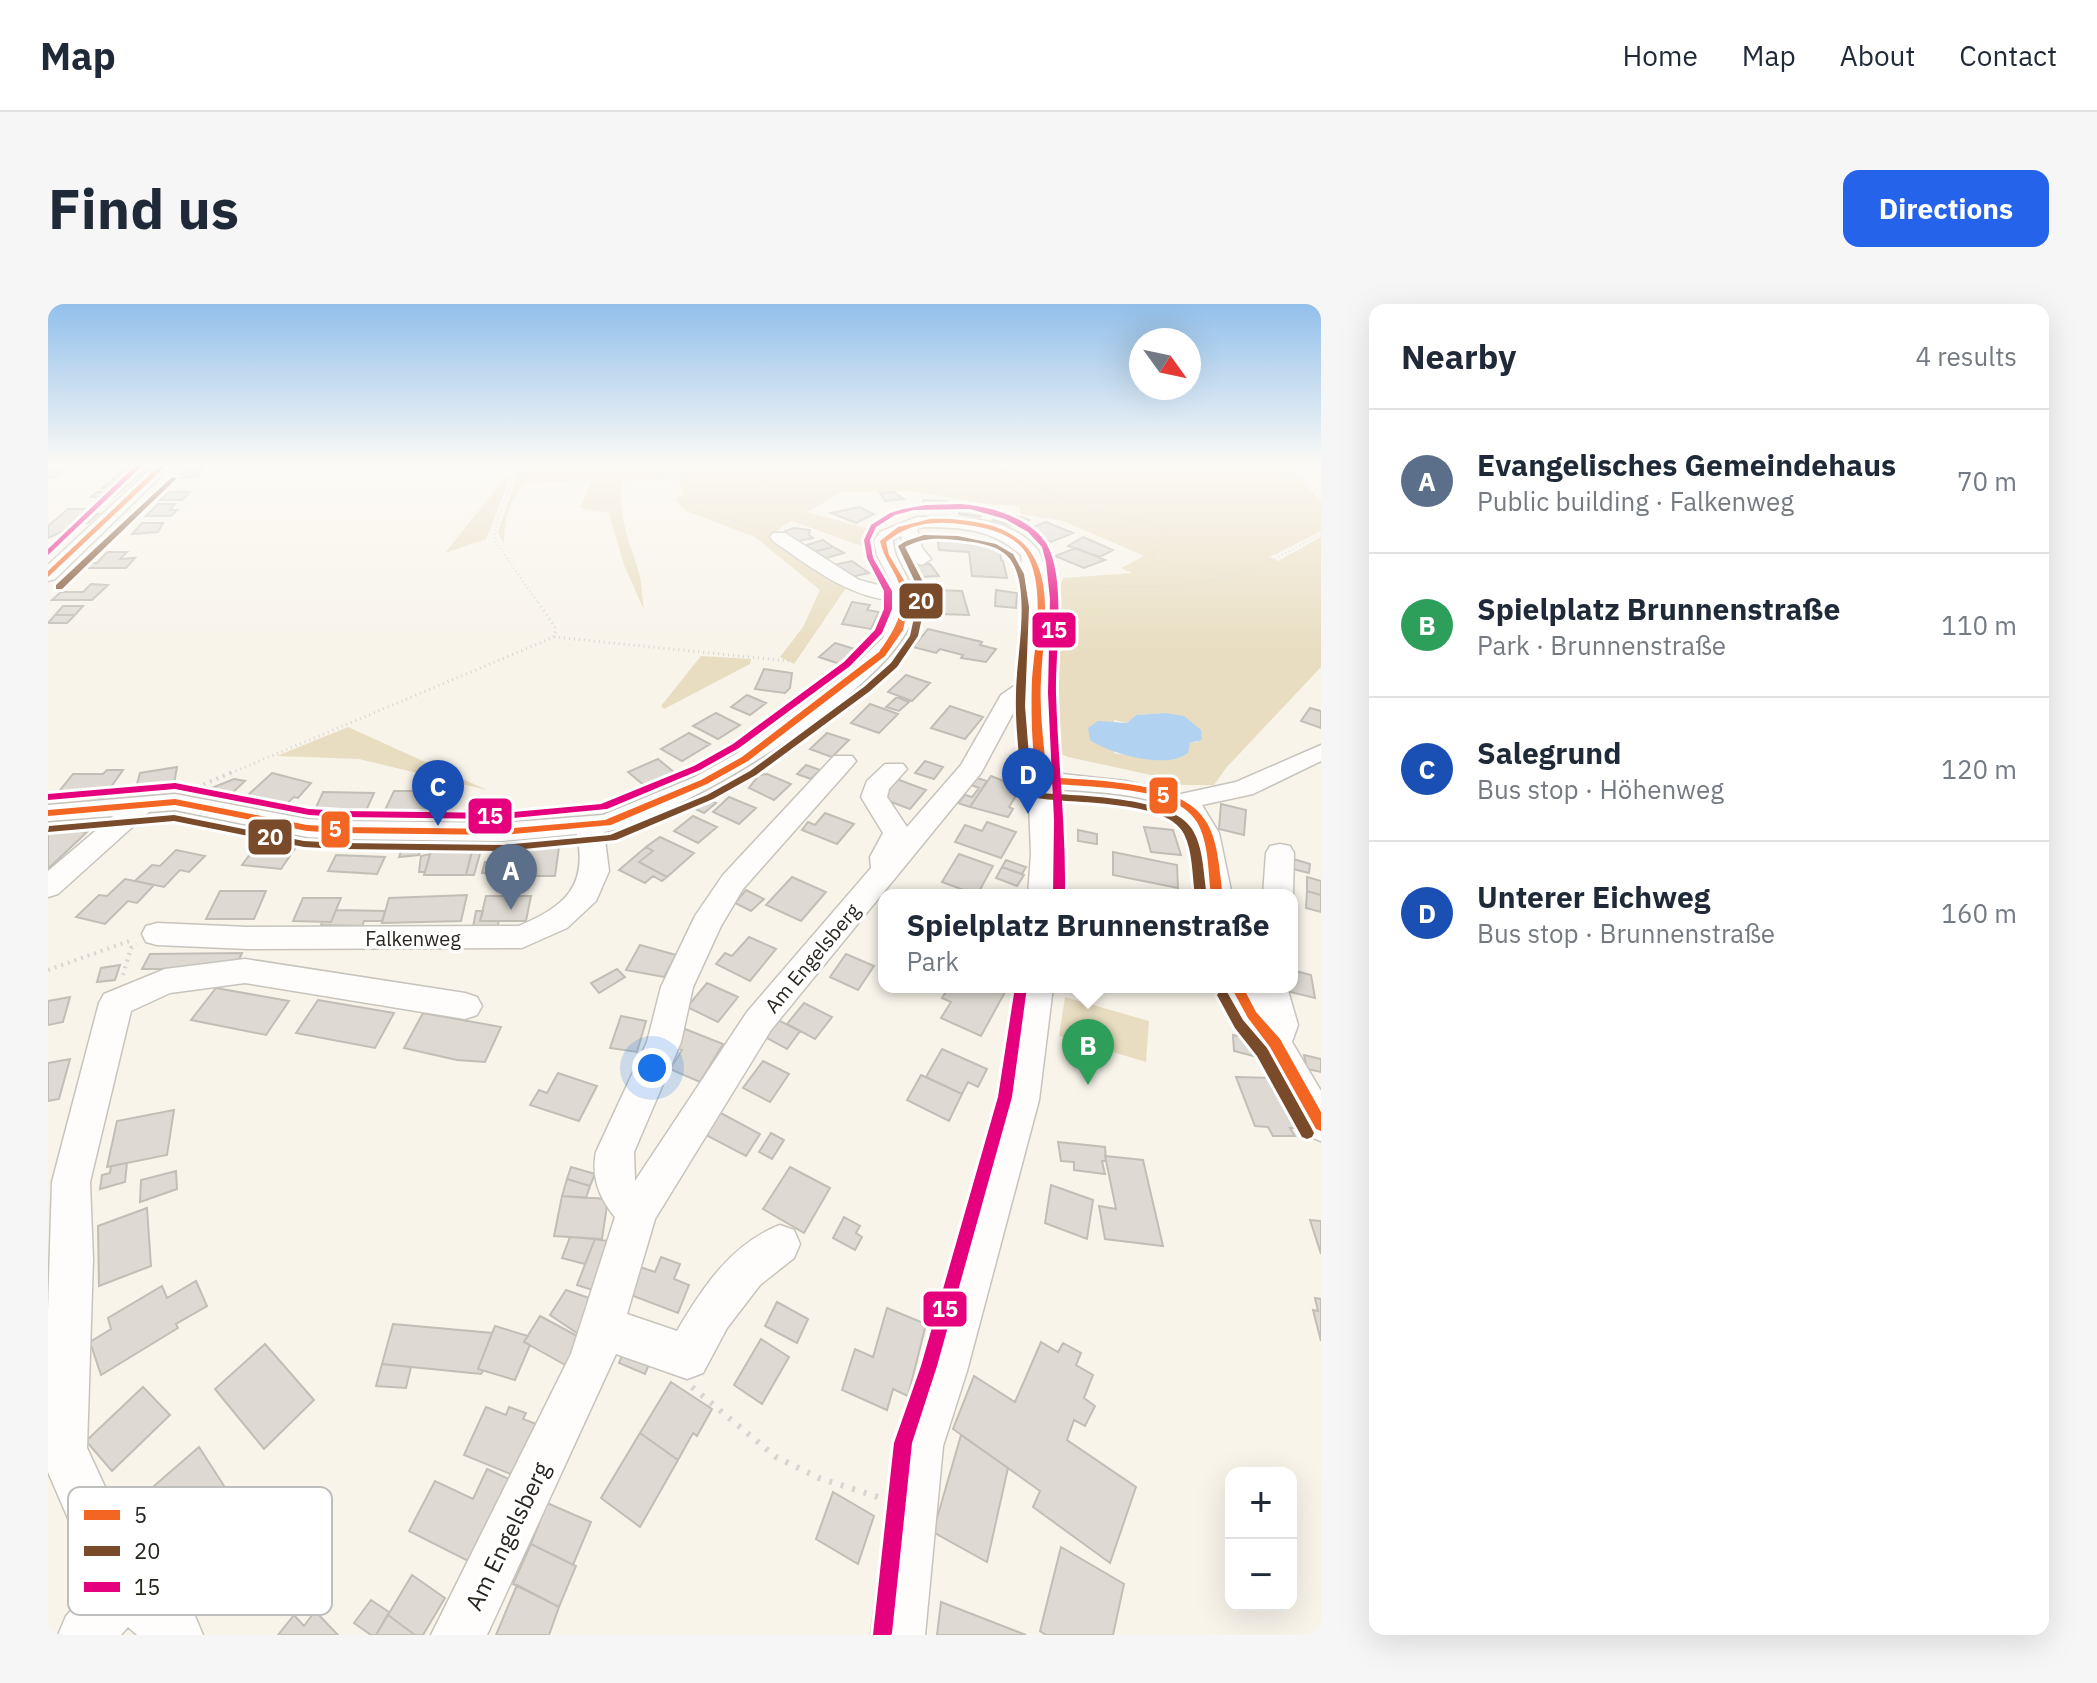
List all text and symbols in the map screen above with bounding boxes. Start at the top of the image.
text: Map [40,31,116,80]
text: Home [1622,37,1698,74]
text: Map [1742,37,1796,74]
text: About [1840,37,1915,74]
text: Contact [1959,37,2057,74]
button: Directions [1843,170,2049,247]
text: Find us [48,172,239,244]
north arrow [1129,328,1201,400]
text: Nearby [1401,334,1516,378]
text: 4 results [1915,339,2017,373]
text: Evangelisches Gemeindehaus [1477,445,1896,484]
text: A [1418,464,1436,498]
text: 70 m [1957,464,2017,498]
text: Public building · Falkenweg [1477,484,1794,518]
line badge: 20 [898,582,944,620]
text: 20 [908,586,934,615]
text: Spielplatz Brunnenstraße [1477,589,1840,628]
text: B [1418,608,1436,642]
text: 110 m [1941,608,2017,642]
line badge: 15 [1031,611,1077,649]
text: 15 [1041,615,1067,644]
text: Park · Brunnenstraße [1477,628,1726,662]
text: Salegrund [1477,733,1621,772]
pin: D [1002,748,1054,814]
text: C [1419,752,1435,786]
text: 120 m [1941,752,2017,786]
pin: C [412,760,464,826]
text: Bus stop · Höhenweg [1477,772,1724,806]
line badge: 5 [1148,776,1179,815]
text: 5 [1156,780,1170,809]
line badge: 15 [467,797,513,835]
text: 15 [477,801,503,830]
line badge: 5 [320,810,351,849]
text: 5 [328,814,342,843]
line badge: 20 [247,818,293,856]
text: 20 [257,822,283,851]
pin: A [485,844,537,910]
text: Unterer Eichweg [1477,877,1710,916]
popup [878,889,1298,993]
text: D [1418,896,1436,930]
text: 160 m [1941,896,2017,930]
street label: Am Engelsberg [758,897,866,1018]
text: Spielplatz Brunnenstraße [906,905,1270,944]
text: Bus stop · Brunnenstraße [1477,916,1775,950]
street label: Falkenweg [365,925,461,952]
text: Park [906,944,959,978]
pin: B [1062,1019,1114,1085]
your location [632,1048,672,1088]
line badge: 15 [922,1290,968,1328]
text: 15 [932,1294,958,1323]
street label: Am Engelsberg [457,1456,557,1616]
map controls [1225,1467,1297,1611]
button: + [1225,1467,1297,1539]
legend [68,1487,332,1615]
text: 5 [134,1500,147,1529]
text: 20 [134,1536,160,1565]
button: − [1225,1539,1297,1611]
text: 15 [134,1572,160,1601]

